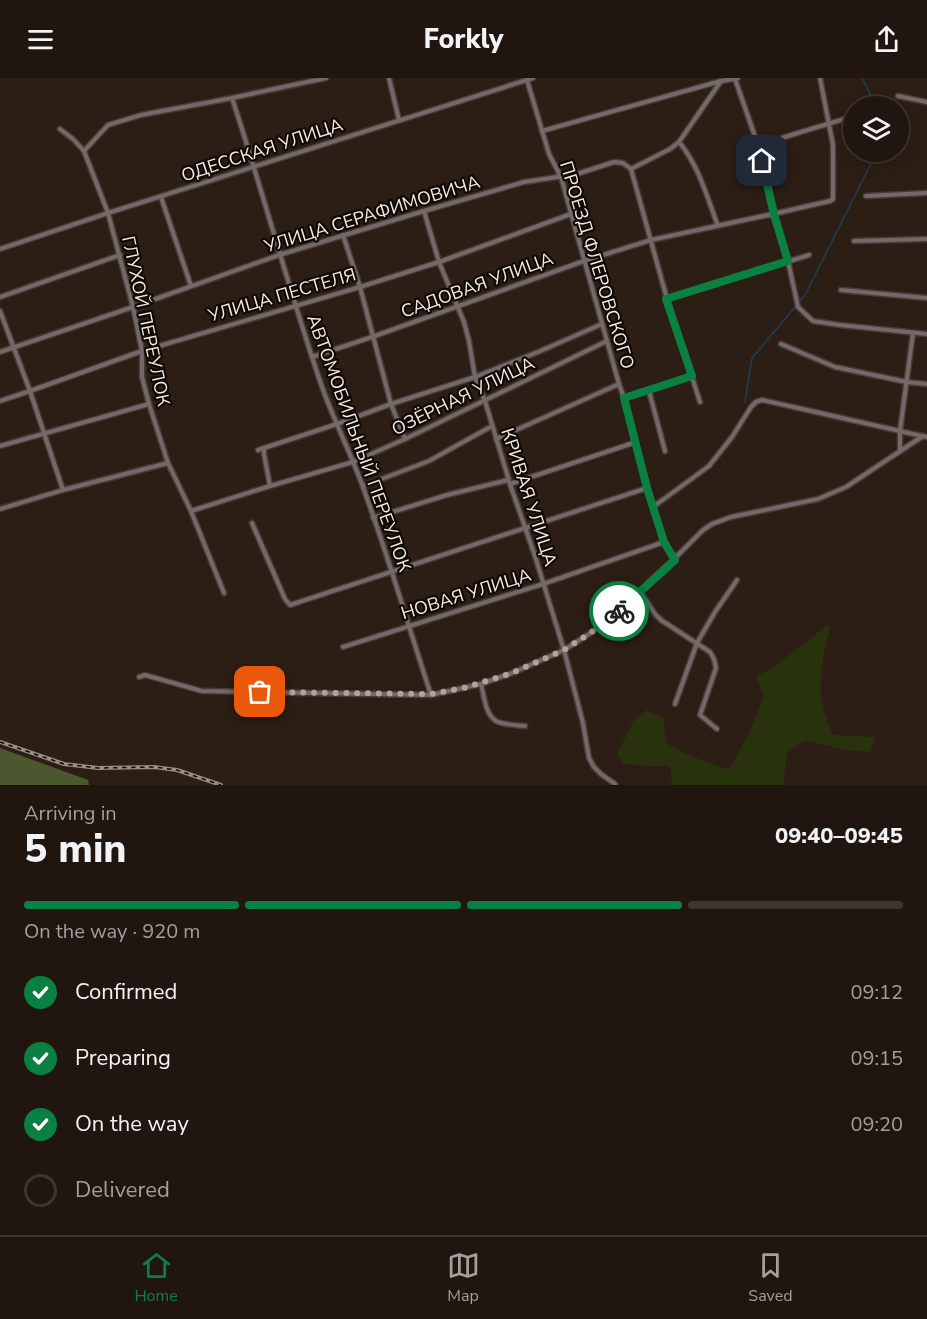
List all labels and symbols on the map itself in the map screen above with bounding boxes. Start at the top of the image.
street label: ОДЕССКАЯ УЛИЦА [178,113,346,187]
pin [736,135,787,186]
street label: ПРОЕЗД ФЛЕРОВСКОГО [554,158,640,372]
street label: УЛИЦА СЕРАФИМОВИЧА [260,170,483,259]
street label: ГЛУХОЙ ПЕРЕУЛОК [116,234,176,409]
street label: САДОВАЯ УЛИЦА [398,246,556,324]
street label: УЛИЦА ПЕСТЕЛЯ [204,262,359,328]
street label: АВТОМОБИЛЬНЫЙ ПЕРЕУЛОК [301,311,417,575]
street label: ОЗЁРНАЯ УЛИЦА [387,351,539,441]
street label: КРИВАЯ УЛИЦА [495,425,563,569]
street label: НОВАЯ УЛИЦА [398,563,534,625]
courier [589,581,649,641]
pin [234,666,285,717]

